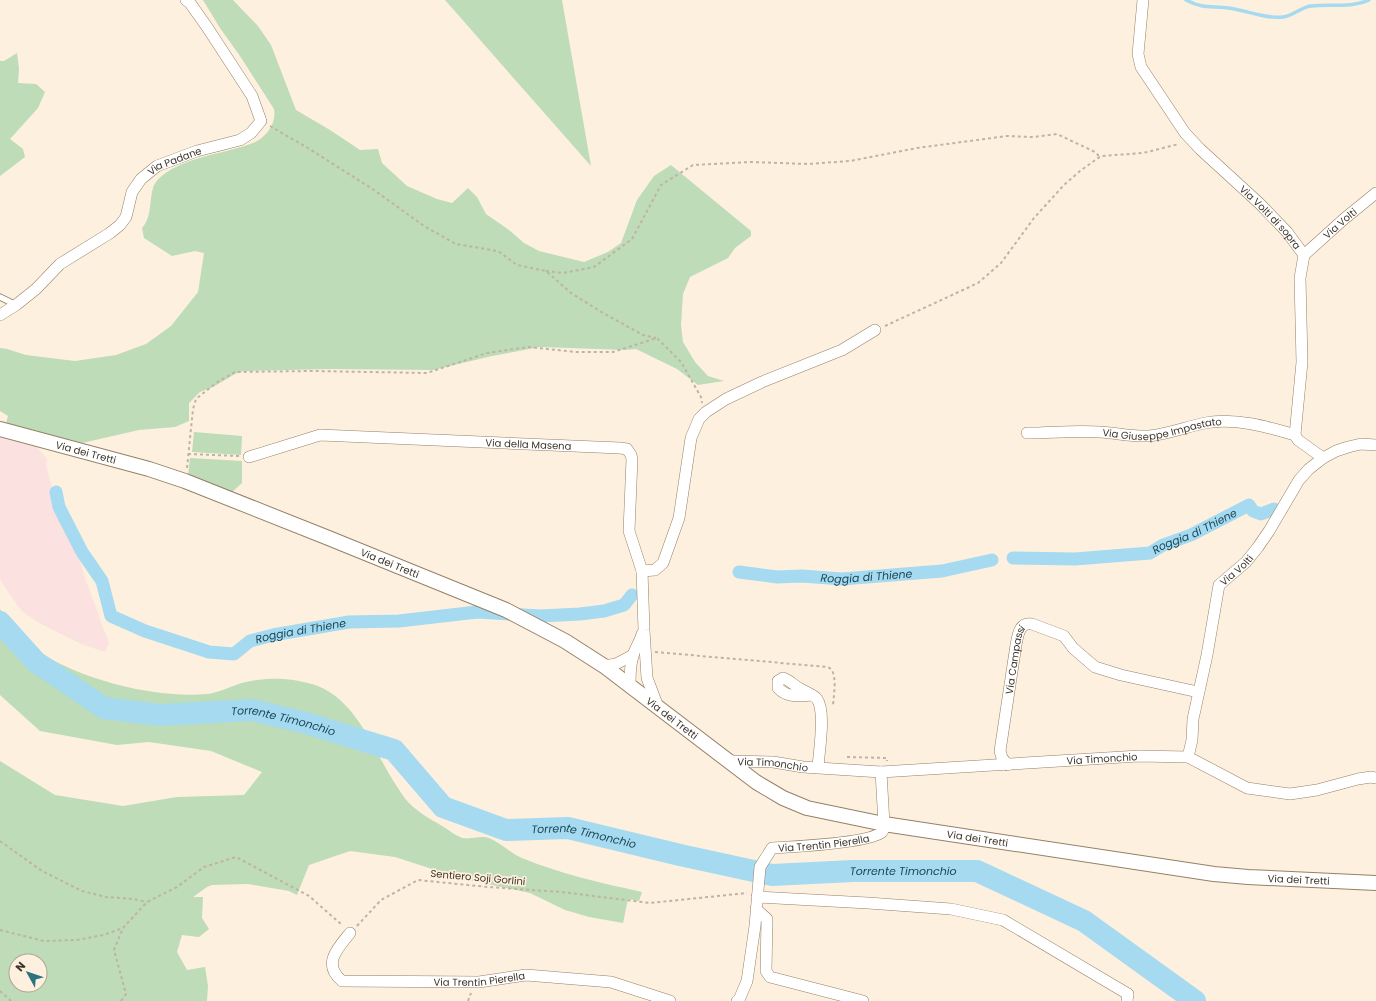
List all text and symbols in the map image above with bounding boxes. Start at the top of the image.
street label: Via Padane [144,143,203,179]
street label: Via Volti di sopra [1236,182,1304,253]
street label: Via Volti [1320,204,1360,242]
street label: Via Giuseppe Impastato [1102,414,1222,444]
street label: Via della Masena [485,435,572,454]
street label: Via dei Tretti [54,437,118,468]
water label: Roggia di Thiene [1149,505,1240,558]
street label: Via dei Tretti [358,545,421,582]
street label: Via Volti [1217,552,1257,589]
water label: Roggia di Thiene [820,565,913,587]
water label: Roggia di Thiene [253,615,347,647]
street label: Via Campassi [1002,622,1029,695]
street label: Via dei Tretti [643,694,701,743]
water label: Torrente Timonchio [231,702,337,740]
street label: Via Timonchio [1066,749,1138,768]
street label: Via Timonchio [737,754,809,775]
water label: Torrente Timonchio [531,820,638,852]
street label: Via dei Tretti [946,827,1009,851]
street label: Via Trentin Pierella [778,831,871,856]
water label: Torrente Timonchio [849,863,957,879]
street label: Sentiero Soji Gorlini [430,866,526,889]
street label: Via dei Tretti [1267,871,1330,889]
north arrow [8,953,48,993]
text: N [12,958,29,975]
street label: Via Trentin Pierella [434,968,526,990]

